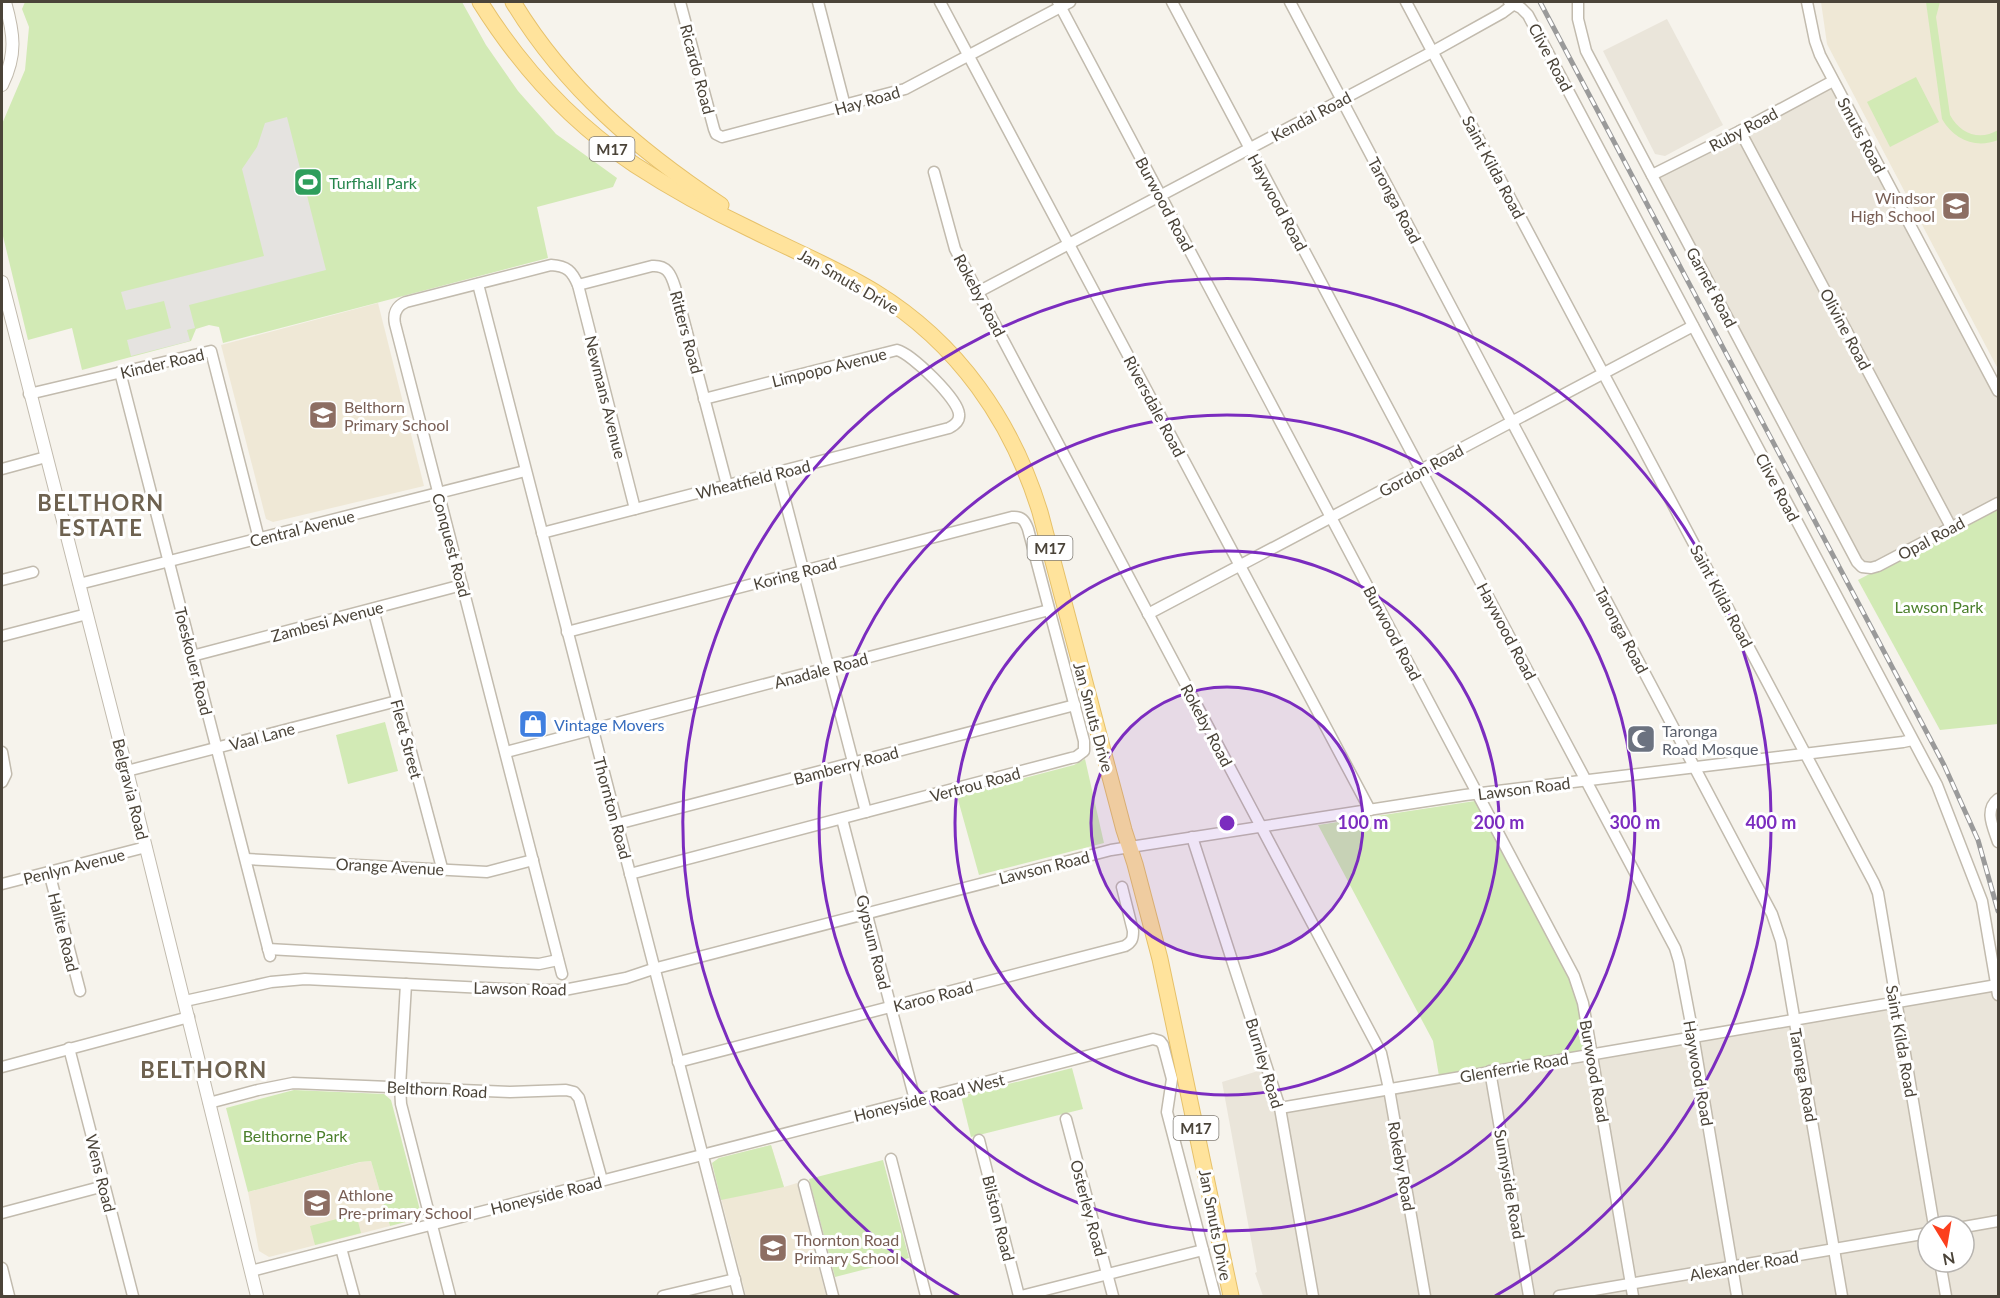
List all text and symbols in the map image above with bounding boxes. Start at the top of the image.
street label: Clive Road [1525,20,1577,94]
street label: Ricardo Road [677,22,719,116]
street label: Hay Road [832,82,902,118]
street label: Kendal Road [1268,87,1354,145]
street label: Smuts Road [1834,94,1890,176]
street label: Ruby Road [1706,103,1780,155]
street label: Saint Kilda Road [1459,112,1529,222]
road number: M17 [590,137,634,161]
street label: Haywood Road [1244,150,1312,254]
street label: Burwood Road [1132,154,1198,254]
street label: Taronga Road [1364,154,1426,246]
sports icon: Turfhall Park [292,166,324,198]
place label: Turfhall Park [329,173,418,192]
place label: Windsor High School [1851,188,1935,225]
school or university icon: Windsor High School [1940,190,1972,222]
street label: Garnet Road [1683,244,1741,330]
street label: Jan Smuts Drive [795,245,903,317]
street label: Rokeby Road [950,250,1010,340]
street label: Olivine Road [1817,285,1875,373]
street label: Ritters Road [667,288,707,376]
street label: Newmans Avenue [581,333,631,461]
street label: Kinder Road [118,344,206,382]
street label: Limpopo Avenue [770,344,888,390]
street label: Riversdale Road [1120,352,1190,460]
place label: Belthorn Primary School [344,397,449,434]
school or university icon: Belthorn Primary School [307,399,339,431]
street label: Gordon Road [1376,440,1466,500]
street label: Clive Road [1752,450,1804,524]
street label: Wheatfield Road [694,456,812,502]
district label: BELTHORN ESTATE [37,489,165,541]
street label: Conquest Road [429,491,475,599]
street label: Central Avenue [248,506,356,550]
street label: Opal Road [1894,512,1968,564]
road number: M17 [1028,536,1072,560]
street label: Saint Kilda Road [1687,541,1757,651]
street label: Koring Road [751,553,839,593]
street label: Haywood Road [1473,579,1541,683]
street label: Burwood Road [1360,583,1426,683]
street label: Taronga Road [1591,584,1653,676]
street label: Zambesi Avenue [269,597,385,645]
park label: Lawson Park [1895,597,1984,616]
street label: Toeskouer Road [171,605,217,717]
street label: Anadale Road [772,648,870,692]
street label: Jan Smuts Drive [1070,660,1118,774]
street label: Rokeby Road [1177,680,1237,770]
street label: Fleet Street [387,697,427,781]
shop icon: Vintage Movers [517,708,549,740]
place label: Vintage Movers [554,715,665,734]
street label: Vaal Lane [227,718,297,754]
place label: Taronga Road Mosque [1662,721,1759,758]
mosque icon: Taronga Road Mosque [1625,723,1657,755]
street label: Belgravia Road [109,736,153,842]
street label: Bamberry Road [791,742,901,788]
street label: Thornton Road [590,755,636,861]
street label: Vertrou Road [928,763,1022,805]
street label: Lawson Road [1477,773,1571,803]
text: 100 m [1338,811,1388,833]
text: 200 m [1474,811,1524,833]
text: 300 m [1610,811,1660,833]
text: 400 m [1746,811,1796,833]
centre of rings [1217,813,1237,833]
street label: Penlyn Avenue [21,844,127,888]
street label: Lawson Road [997,847,1091,887]
street label: Orange Avenue [335,854,445,878]
street label: Halite Road [45,890,83,974]
street label: Gypsum Road [853,893,895,991]
street label: Karoo Road [891,977,975,1015]
street label: Lawson Road [473,978,567,998]
street label: Saint Kilda Road [1883,983,1921,1099]
street label: Burnley Road [1242,1016,1288,1110]
street label: Burwood Road [1577,1018,1613,1124]
street label: Haywood Road [1680,1019,1718,1127]
street label: Taronga Road [1786,1027,1822,1123]
street label: Glenferrie Road [1458,1048,1570,1086]
district label: BELTHORN [140,1056,268,1083]
street label: Honeyside Road West [852,1069,1007,1125]
street label: Belthorn Road [386,1077,488,1101]
road number: M17 [1174,1116,1218,1140]
street label: Rokeby Road [1385,1120,1419,1212]
park label: Belthorne Park [243,1126,348,1145]
street label: Sunnyside Road [1491,1128,1529,1240]
street label: Wens Road [82,1132,120,1214]
street label: Osterley Road [1067,1158,1111,1258]
street label: Jan Smuts Drive [1196,1168,1236,1282]
street label: Honeyside Road [488,1172,604,1218]
street label: Bilston Road [979,1173,1019,1263]
place label: Athlone Pre-primary School [338,1185,472,1222]
school or university icon: Athlone Pre-primary School [301,1187,333,1219]
north arrow [1916,1214,1976,1274]
place label: Thornton Road Primary School [794,1230,899,1267]
school or university icon: Thornton Road Primary School [757,1232,789,1264]
street label: Alexander Road [1688,1246,1800,1284]
text: N [1941,1249,1957,1270]

